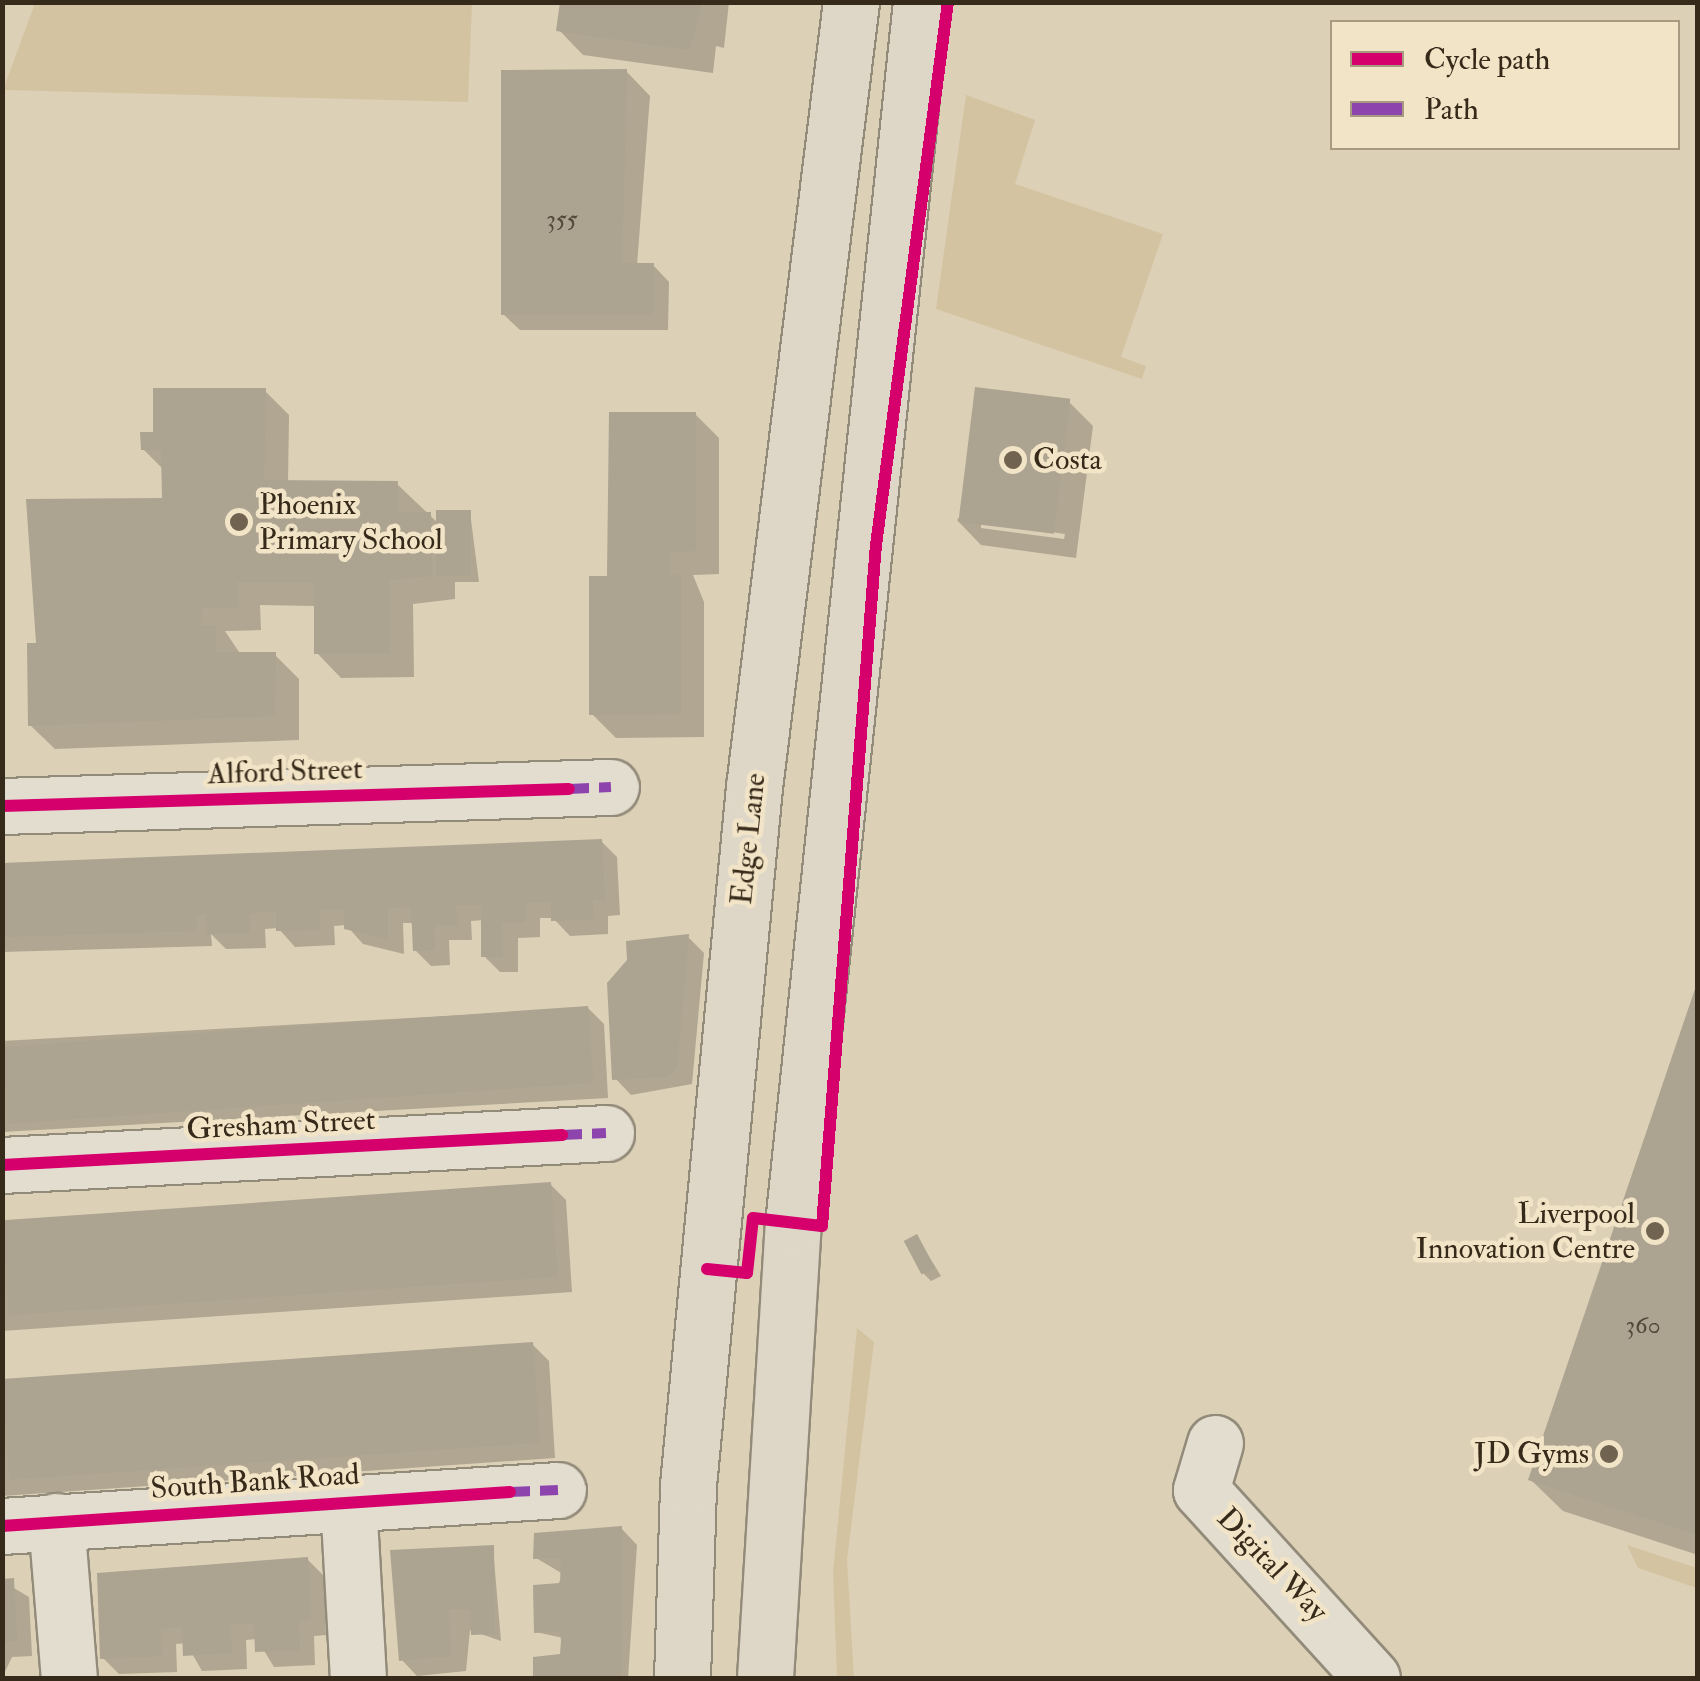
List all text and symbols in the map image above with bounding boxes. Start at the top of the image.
legend [1330,20,1680,150]
text: Cycle path [1424,41,1550,78]
text: Path [1424,91,1479,128]
house number: 355 [546,205,578,235]
place label: Costa [1033,442,1102,478]
marker: Costa [1002,449,1024,471]
place label: Phoenix Primary School [259,487,443,558]
marker: Phoenix Primary School [228,511,250,533]
street label: Alford Street [207,751,363,793]
street label: Edge Lane [724,771,774,907]
street label: Gresham Street [186,1102,376,1148]
place label: Liverpool Innovation Centre [1416,1196,1635,1266]
marker: Liverpool Innovation Centre [1644,1220,1666,1242]
house number: 360 [1625,1311,1661,1341]
place label: JD Gyms [1474,1436,1589,1472]
marker: JD Gyms [1598,1443,1620,1465]
street label: South Bank Road [149,1457,361,1507]
street label: Digital Way [1209,1501,1335,1629]

